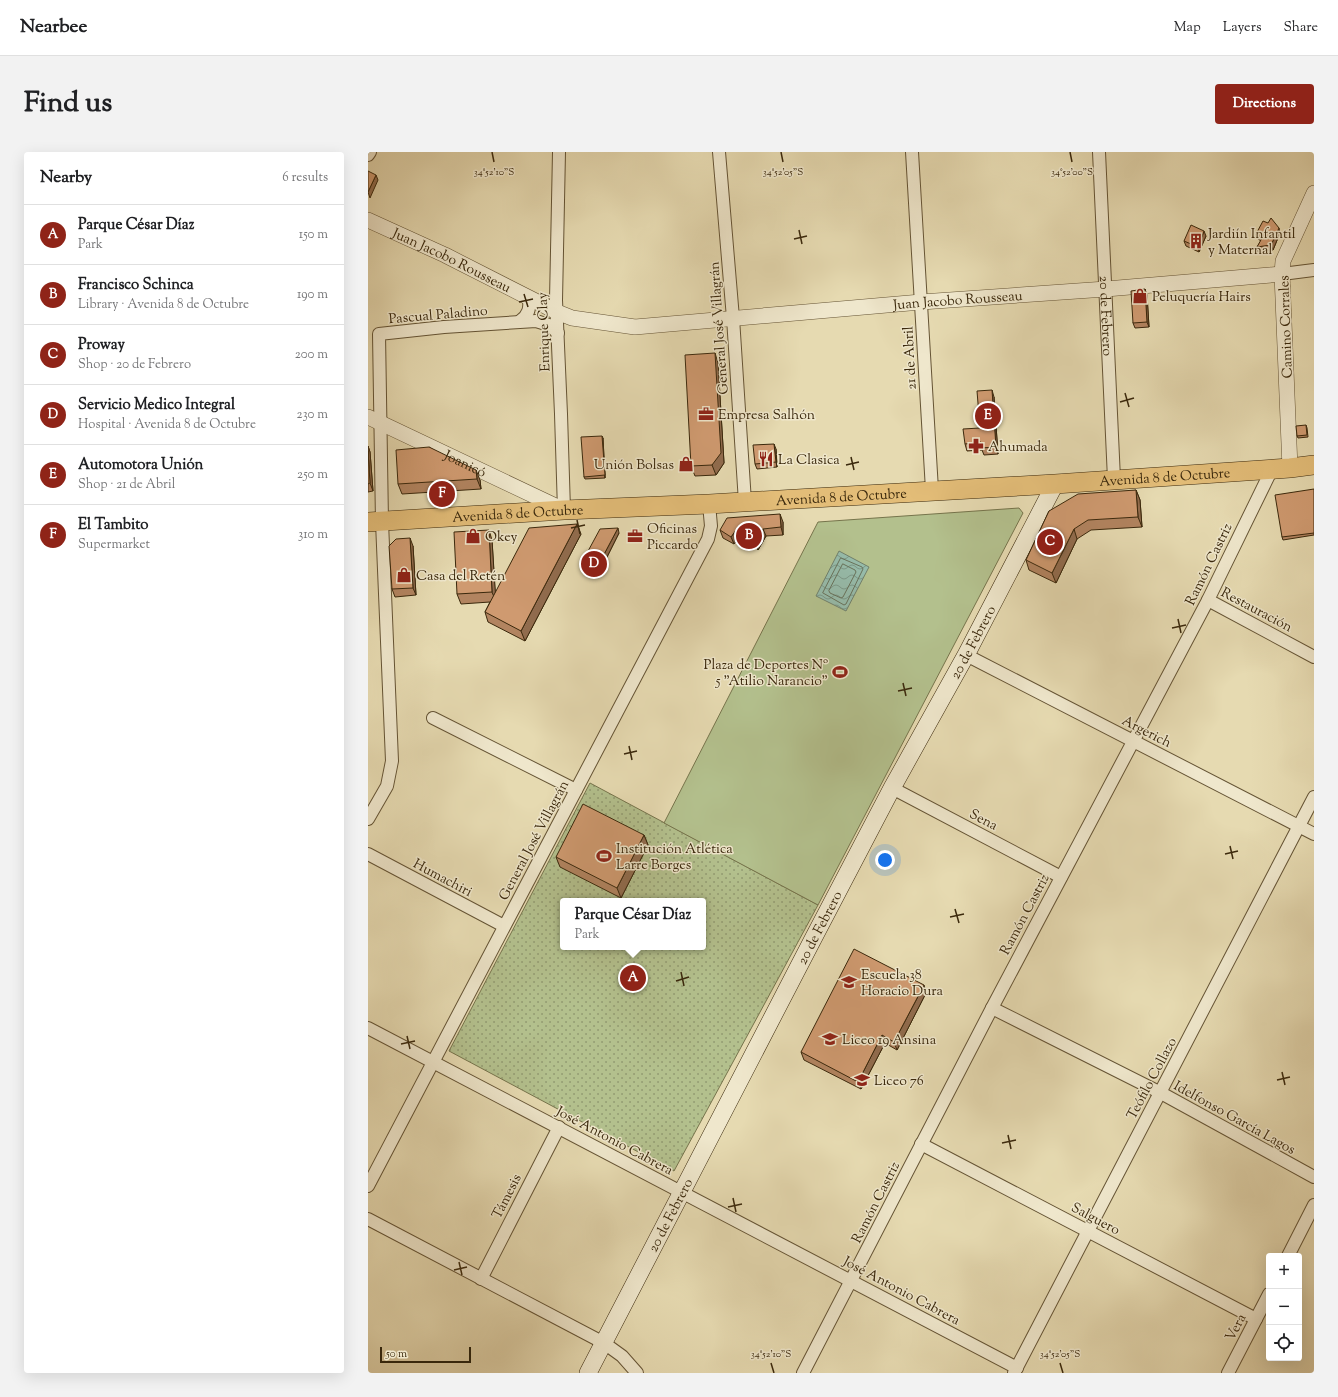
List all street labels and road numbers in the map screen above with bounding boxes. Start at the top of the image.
street label: Juan Jacobo Rousseau [388,224,514,299]
street label: General José Villagrán [705,261,735,395]
street label: 20 de Febrero [1093,275,1116,357]
street label: Camino Corrales [1275,275,1299,379]
street label: Juan Jacobo Rousseau [891,287,1023,316]
street label: Enrique Clay [534,292,556,372]
street label: Pascual Paladino [388,302,489,330]
street label: 21 de Abril [899,326,923,390]
street label: Joanicó [439,446,489,484]
street label: Avenida 8 de Octubre [1099,464,1231,493]
street label: Avenida 8 de Octubre [775,485,908,512]
street label: Avenida 8 de Octubre [452,501,584,529]
street label: Ramón Castriz [1181,520,1238,609]
street label: Restauración [1217,584,1295,638]
street label: 20 de Febrero [946,602,1002,683]
street label: Argerich [1118,712,1174,754]
street label: General José Villagrán [495,777,575,904]
street label: Sena [965,805,1001,837]
street label: Humachiri [409,855,475,903]
street label: Ramón Castriz [996,871,1056,959]
street label: 20 de Febrero [793,888,849,969]
street label: Teófilo Collazo [1123,1034,1183,1124]
street label: Idelfonso García Lagos [1169,1077,1299,1161]
street label: José Antonio Cabrera [551,1102,677,1181]
street label: Ramón Castriz [848,1159,906,1247]
street label: Támesis [488,1171,528,1223]
street label: 20 de Febrero [644,1175,699,1256]
street label: Salguero [1067,1199,1123,1241]
street label: José Antonio Cabrera [838,1252,964,1331]
street label: Vera [1221,1310,1252,1345]

